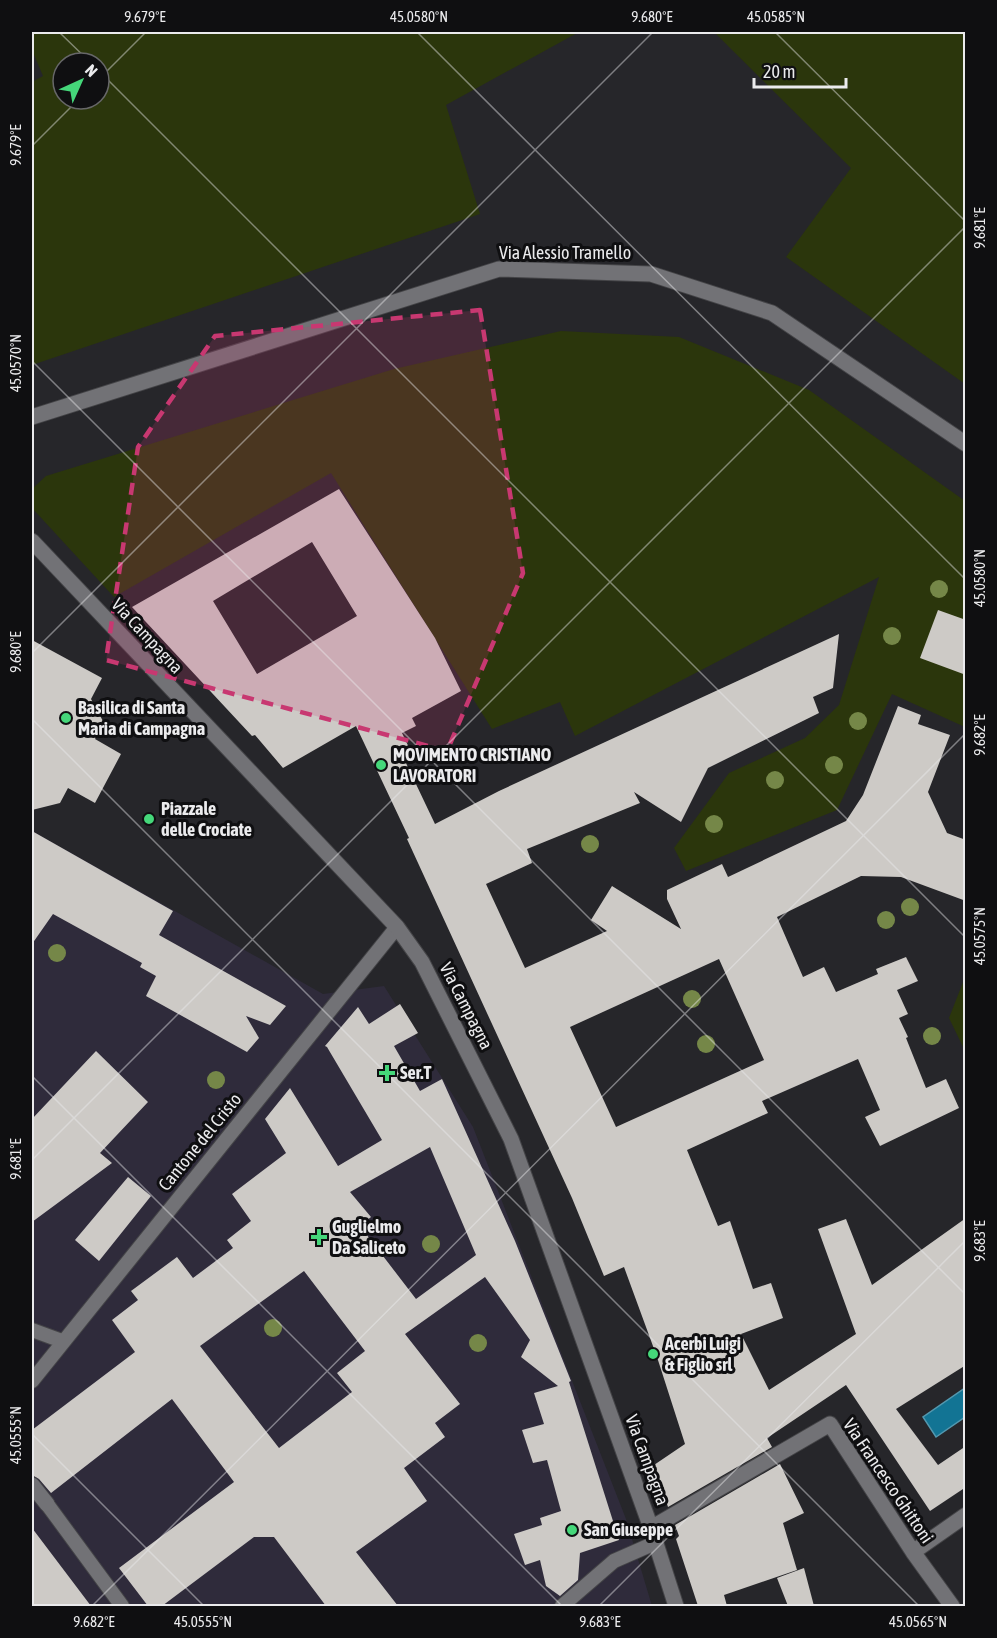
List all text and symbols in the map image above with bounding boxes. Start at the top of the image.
text: 9.679°E [124,8,166,25]
text: 45.0580°N [390,8,448,25]
text: 9.680°E [631,8,673,25]
text: 45.0585°N [747,8,805,25]
north arrow [51,51,111,111]
scale bar [754,51,846,89]
text: N [82,61,101,80]
text: 20 m [763,61,795,82]
text: 9.679°E [7,124,24,166]
text: 9.681°E [971,207,988,249]
street label: Via Alessio Tramello [499,242,631,263]
text: 45.0570°N [7,334,24,392]
text: 45.0580°N [971,549,988,607]
street label: Via Campagna [107,594,187,678]
text: 9.680°E [7,631,24,673]
place label: Basilica di Santa Maria di Campagna [78,697,205,739]
marker: Basilica di Santa Maria di Campagna [59,711,73,725]
text: 9.682°E [971,714,988,756]
place label: MOVIMENTO CRISTIANO LAVORATORI [393,744,551,786]
marker: MOVIMENTO CRISTIANO LAVORATORI [374,758,388,772]
place label: Piazzale delle Crociate [161,798,252,840]
marker: Piazzale delle Crociate [142,812,156,826]
text: 45.0575°N [971,907,988,965]
street label: Via Campagna [436,959,497,1053]
place label: Ser.T [400,1062,432,1083]
marker: Ser.T [378,1064,396,1082]
street label: Cantone del Cristo [154,1089,245,1195]
text: 9.681°E [7,1138,24,1180]
place label: Guglielmo Da Saliceto [332,1216,406,1258]
text: 9.683°E [971,1220,988,1262]
marker: Guglielmo Da Saliceto [310,1228,328,1246]
place label: Acerbi Luigi & Figlio srl [664,1333,741,1375]
marker: Acerbi Luigi & Figlio srl [646,1347,660,1361]
text: 45.0555°N [7,1406,24,1464]
street label: Via Campagna [621,1412,674,1508]
street label: Via Francesco Ghittoni [839,1415,938,1547]
place label: San Giuseppe [584,1519,673,1540]
marker: San Giuseppe [565,1523,579,1537]
text: 9.682°E [73,1613,115,1630]
text: 45.0555°N [174,1613,232,1630]
text: 9.683°E [579,1613,621,1630]
text: 45.0565°N [889,1613,947,1630]

